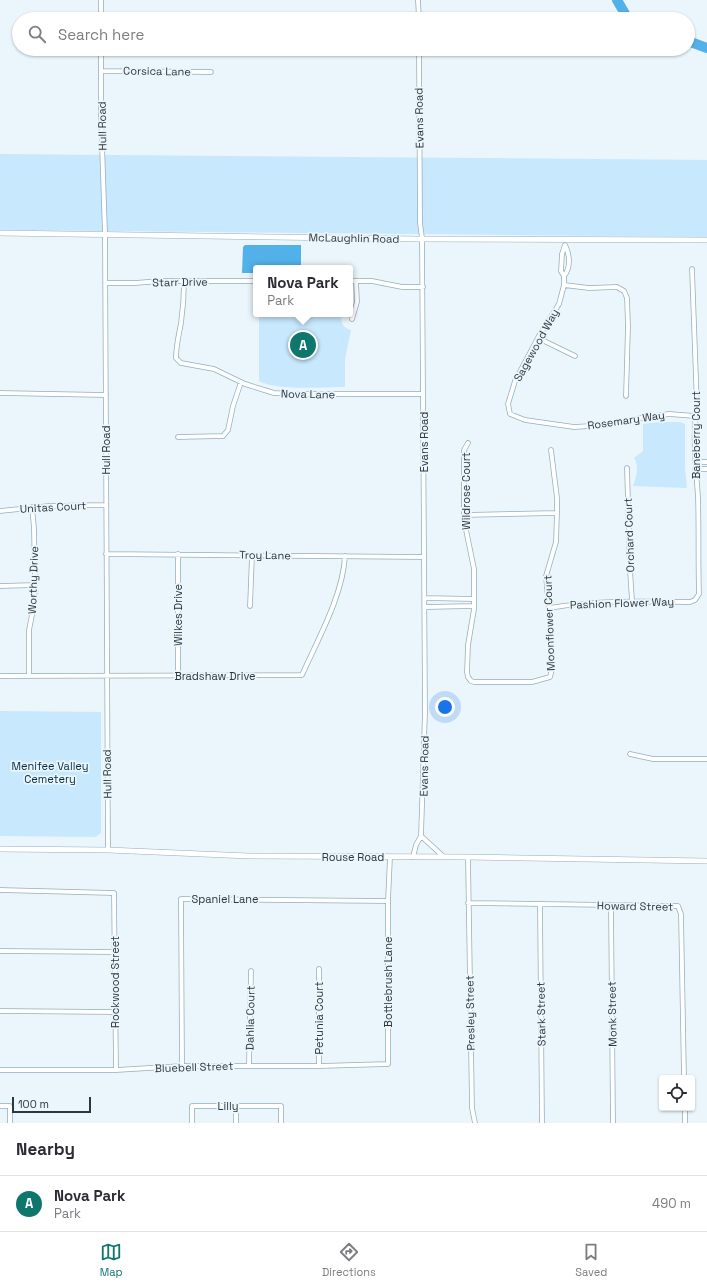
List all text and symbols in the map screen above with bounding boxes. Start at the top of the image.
search box [12,12,695,56]
icon: search [26,23,48,45]
text: Search here [58,25,144,44]
street label: Corsica Lane [123,63,191,79]
street label: Evans Road [411,88,427,148]
street label: Hull Road [95,101,109,151]
street label: McLaughlin Road [308,230,400,246]
popup [253,265,353,317]
text: Nova Park [267,273,339,292]
street label: Starr Drive [152,275,208,289]
text: Park [267,292,294,309]
street label: Sagewood Way [510,306,562,384]
pin: A [290,330,316,360]
street label: Nova Lane [281,387,335,401]
street label: Baneberry Court [689,391,703,479]
street label: Rosemary Way [586,408,666,432]
street label: Evans Road [417,412,431,472]
street label: Hull Road [99,425,113,475]
street label: Wildrose Court [459,452,473,530]
street label: Orchard Court [621,497,637,573]
street label: Unitas Court [19,498,87,516]
street label: Worthy Drive [25,546,41,614]
street label: Troy Lane [239,548,291,562]
street label: Moonflower Court [540,575,558,671]
street label: Wilkes Drive [171,584,185,646]
street label: Pashion Flower Way [570,594,674,612]
street label: Bradshaw Drive [174,669,256,683]
your location [435,697,455,717]
street label: Evans Road [416,736,432,796]
street label: Hull Road [100,749,114,799]
park label: Menifee Valley Cemetery [11,759,89,786]
street label: Rouse Road [322,850,384,864]
street label: Spaniel Lane [191,892,259,906]
street label: Howard Street [597,898,673,914]
street label: Rockwood Street [108,936,122,1028]
street label: Bottlebrush Lane [381,937,395,1027]
street label: Presley Street [462,975,478,1051]
street label: Monk Street [604,981,620,1047]
street label: Petunia Court [312,982,326,1054]
street label: Stark Street [533,982,549,1046]
street label: Dahlia Court [242,986,258,1050]
street label: Bluebell Street [154,1059,234,1075]
map controls [659,1075,695,1111]
button: locate [659,1075,695,1111]
scale bar [12,1095,91,1114]
text: 100 m [18,1097,49,1111]
street label: Lilly [218,1099,238,1113]
text: Nearby [16,1138,75,1160]
text: Nova Park [54,1186,126,1205]
text: A [25,1195,33,1212]
text: 490 m [652,1195,691,1212]
text: Park [54,1205,81,1222]
tab: Map [100,1241,123,1279]
tab: Directions [322,1241,376,1279]
tab: Saved [575,1241,607,1279]

